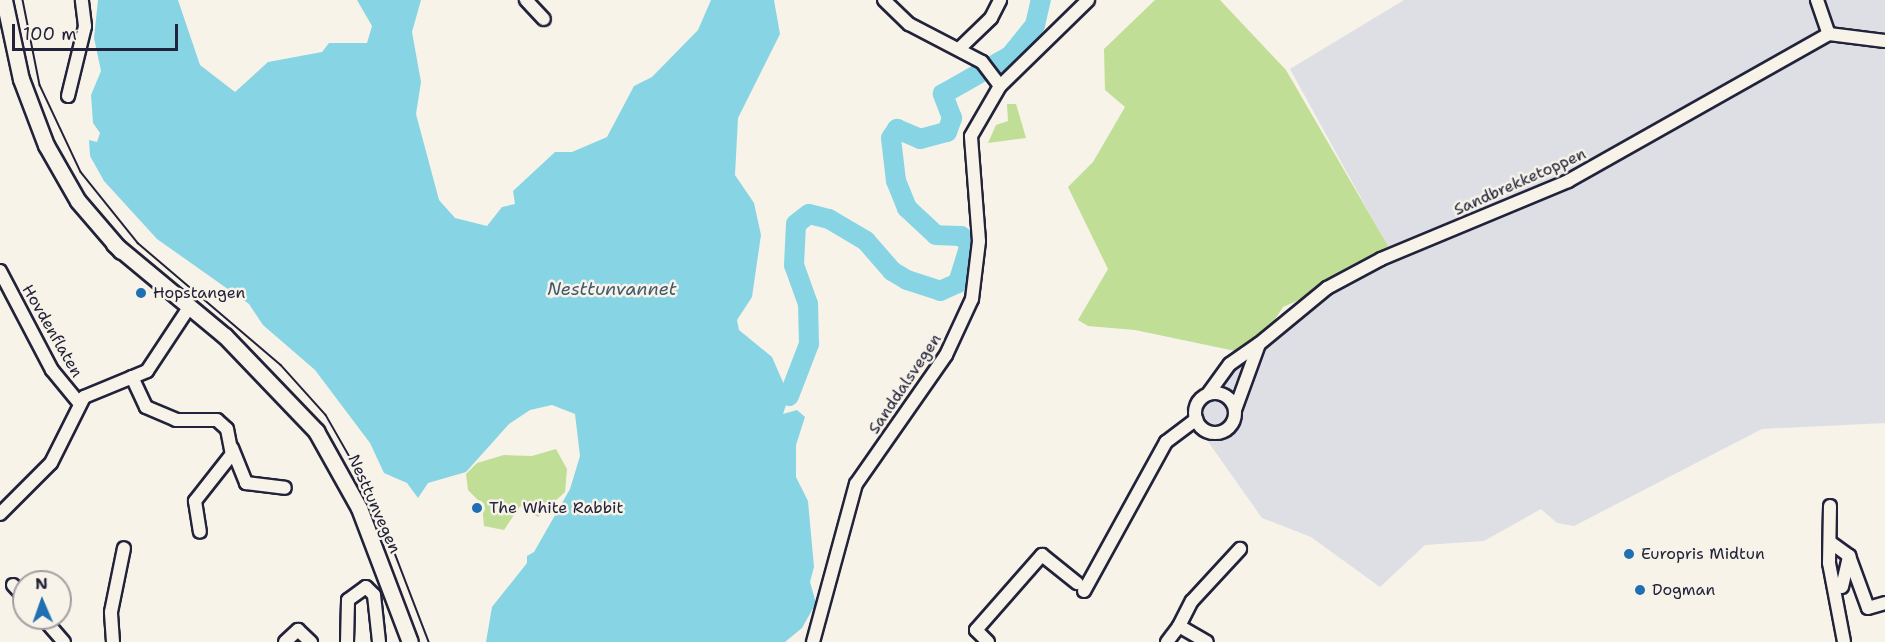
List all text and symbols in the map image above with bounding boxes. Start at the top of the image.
scale bar [15,12,182,50]
text: 100 m [23,22,77,46]
street label: Sandbrekketoppen [1451,144,1589,220]
water label: Nesttunvannet [547,278,677,300]
street label: Hovdenflaten [18,281,86,381]
place label: Hopstangen [153,283,245,303]
marker: Hopstangen [134,286,148,300]
street label: Sanddalsvegen [864,330,946,438]
street label: Nesttunvegen [344,452,404,556]
place label: The White Rabbit [489,498,623,518]
marker: The White Rabbit [470,501,484,515]
place label: Europris Midtun [1641,544,1765,564]
marker: Europris Midtun [1622,547,1636,561]
north arrow [12,570,72,630]
text: N [35,573,48,594]
place label: Dogman [1652,580,1715,600]
marker: Dogman [1633,583,1647,597]

